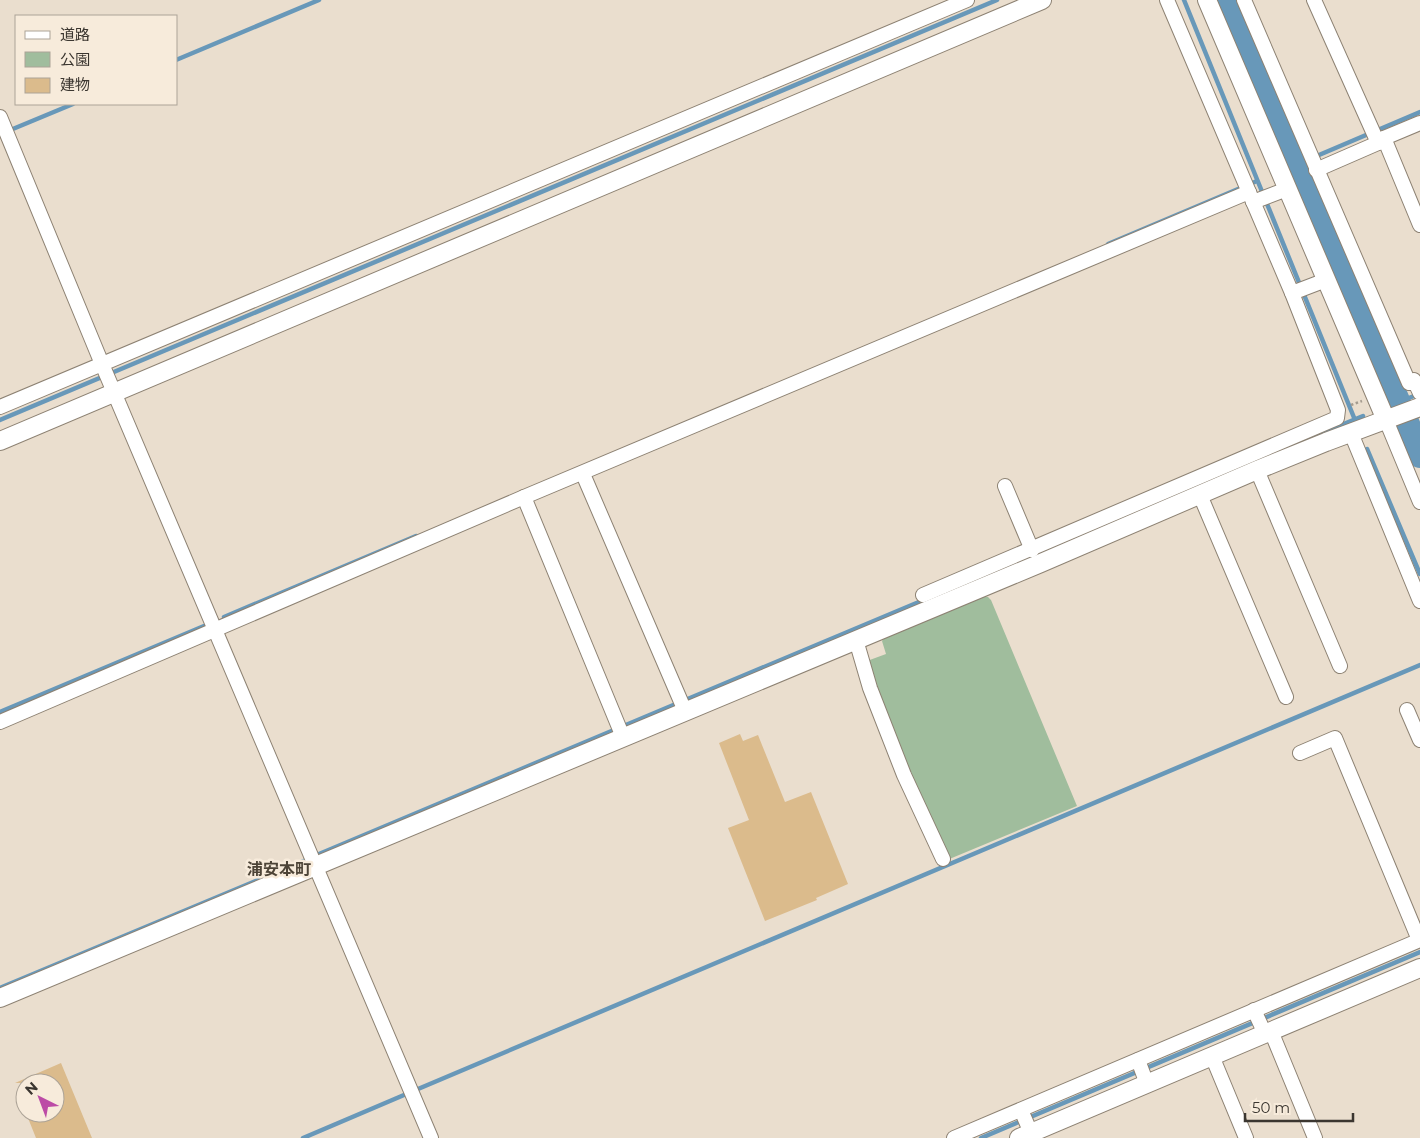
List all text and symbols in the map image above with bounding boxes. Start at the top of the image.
legend [15,15,178,105]
text: 道路 [60,25,90,44]
text: 公園 [60,50,90,69]
text: 建物 [60,75,90,94]
district label: 浦安本町 [247,860,311,879]
north arrow [15,1073,65,1123]
text: N [21,1078,42,1099]
scale bar [1245,1090,1352,1122]
text: 50 m [1252,1098,1290,1117]

